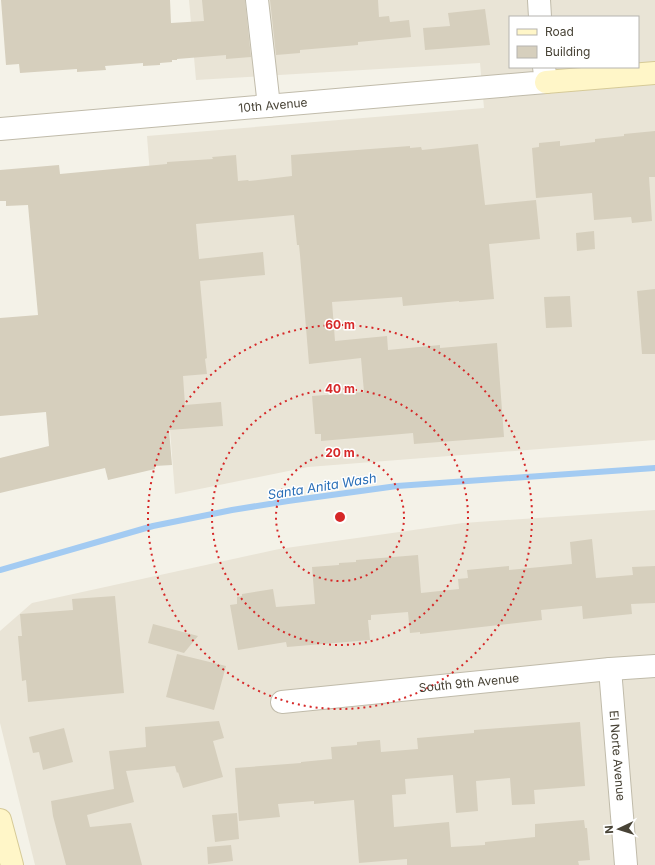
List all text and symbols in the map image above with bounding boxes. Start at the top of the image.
legend [509,16,639,68]
text: Road [545,24,574,39]
text: Building [545,44,590,59]
street label: 10th Avenue [238,95,308,115]
text: 60 m [325,317,355,332]
text: 40 m [325,381,355,396]
text: 20 m [325,445,355,460]
water label: Santa Anita Wash [266,469,378,503]
centre of rings [333,510,347,524]
street label: South 9th Avenue [418,670,520,695]
street label: El Norte Avenue [606,710,629,802]
north arrow [599,809,639,849]
text: N [602,825,616,834]

